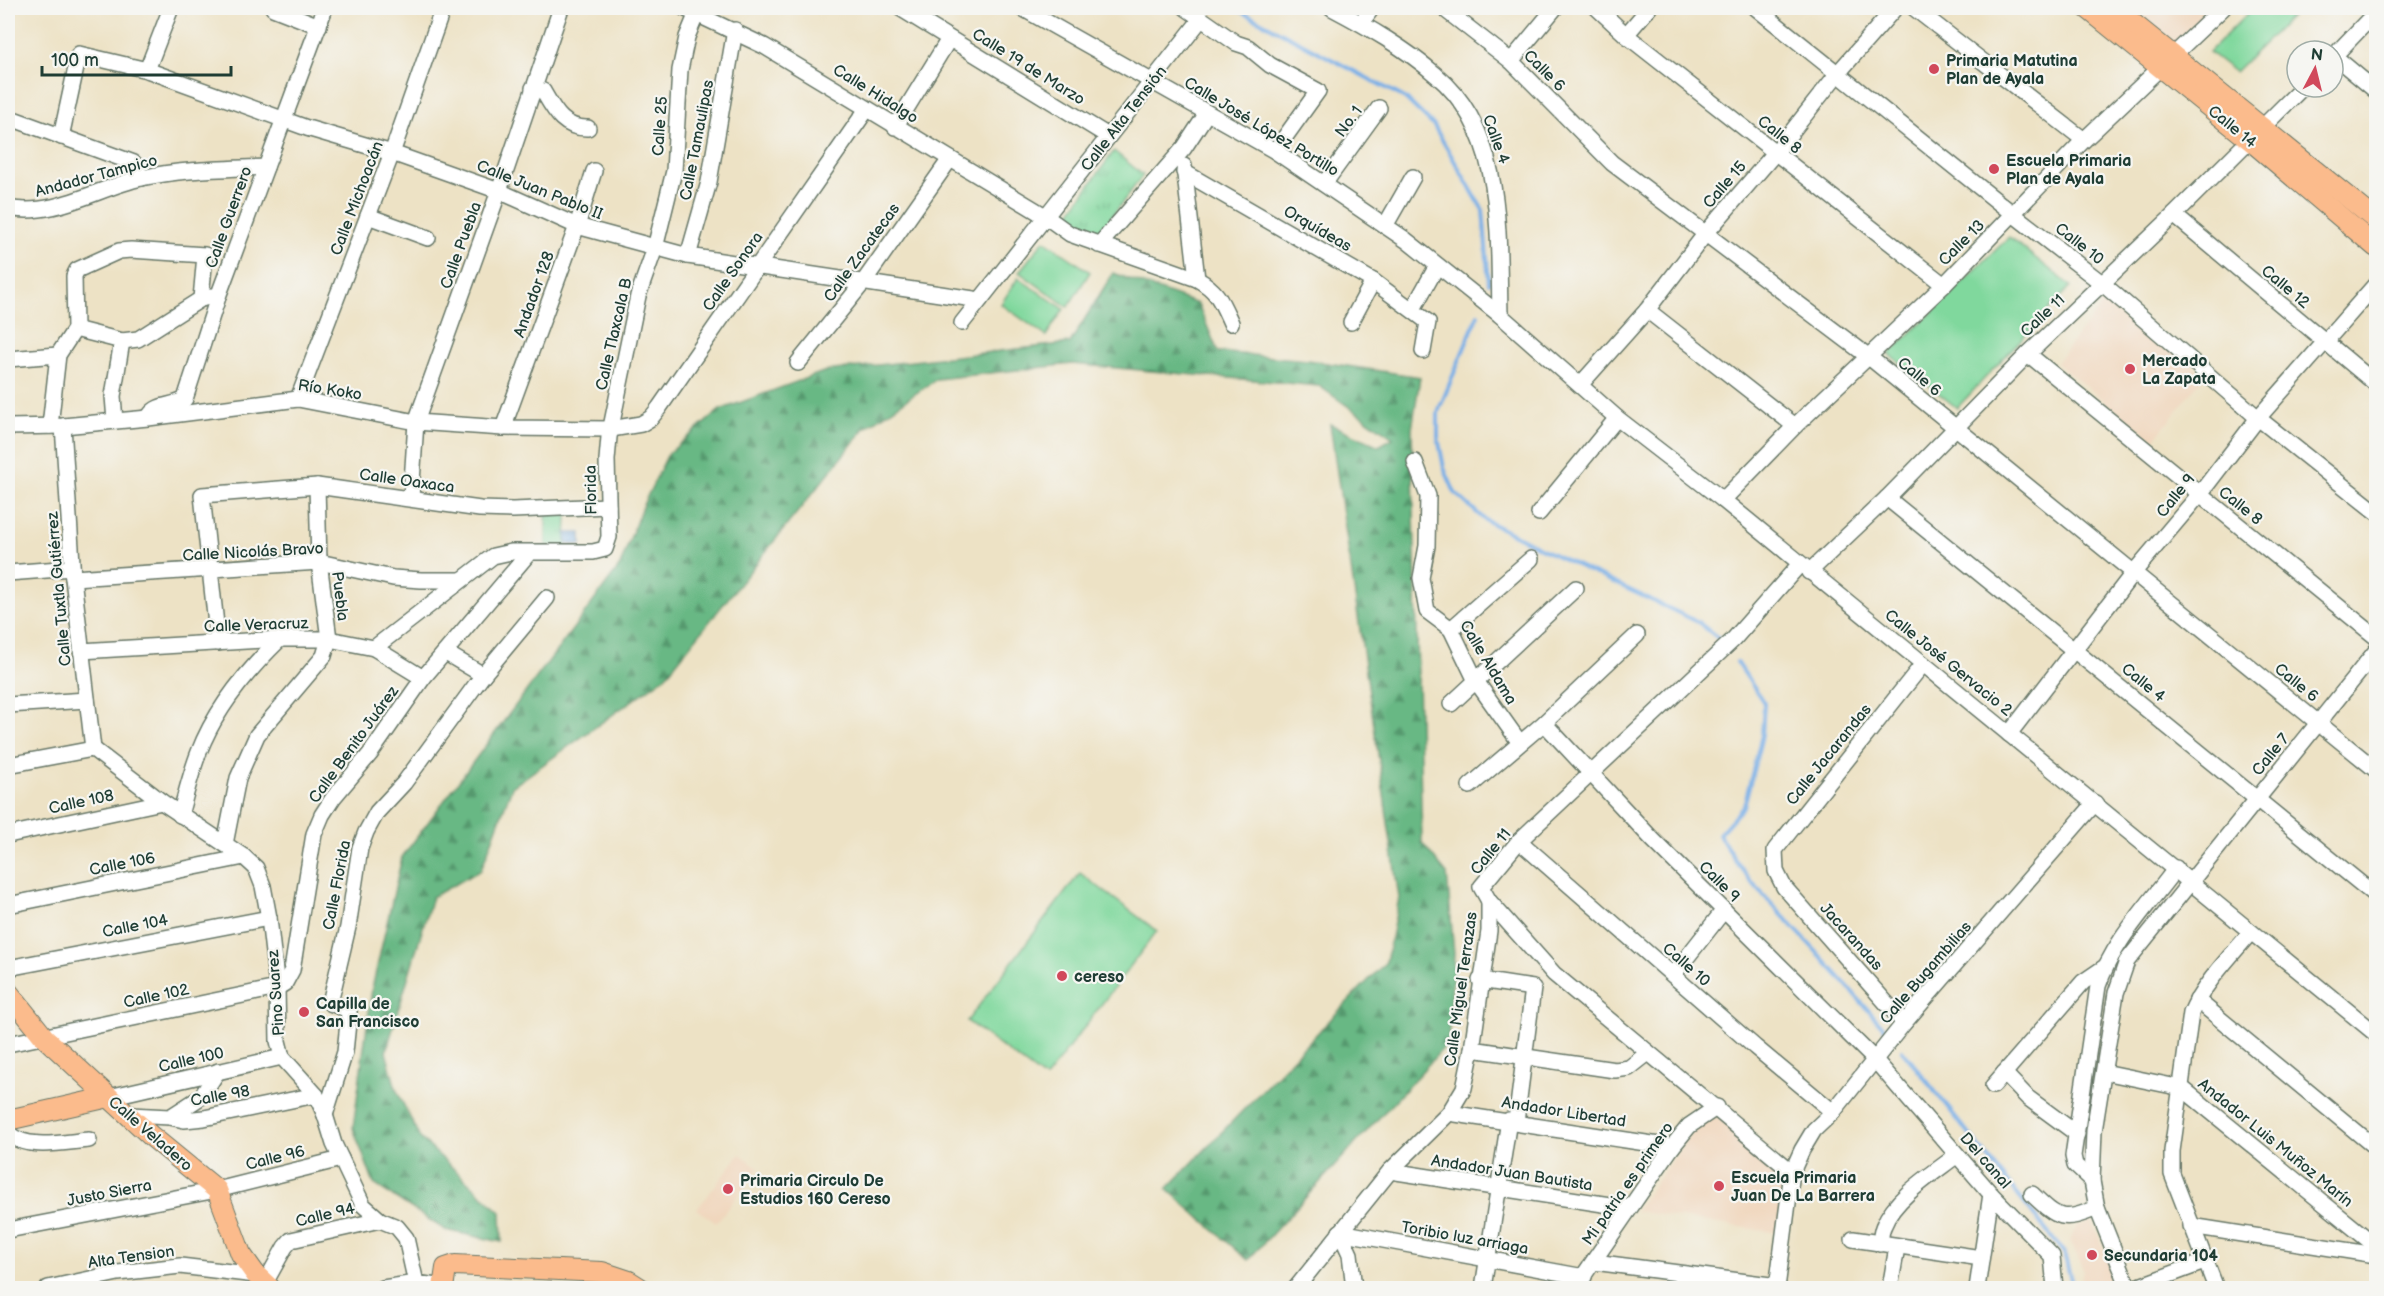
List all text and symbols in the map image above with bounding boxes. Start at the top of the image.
street label: Calle 19 de Marzo [968,25,1088,110]
scale bar [42,39,231,77]
north arrow [2285,39,2345,99]
text: N [2310,45,2324,66]
street label: Calle 6 [1519,46,1569,96]
text: 100 m [51,50,99,71]
place label: Primaria Matutina Plan de Ayala [1946,52,2078,89]
street label: Calle Hidalgo [829,61,921,128]
marker: Primaria Matutina Plan de Ayala [1927,62,1941,76]
street label: Calle Alta Tensión [1077,63,1171,175]
street label: Calle José López Portillo [1180,74,1342,181]
street label: Calle Tamaulipas [676,78,719,202]
street label: Calle 25 [649,96,672,157]
street label: No. 1 [1331,102,1367,141]
street label: Calle 14 [2204,102,2260,153]
street label: Calle 4 [1478,112,1513,167]
street label: Calle 8 [1753,112,1805,158]
street label: Calle Michoacán [327,139,388,258]
street label: Andador Tampico [33,151,160,202]
place label: Escuela Primaria Plan de Ayala [2006,152,2131,189]
street label: Calle Juan Pablo II [474,156,605,224]
street label: Calle 15 [1699,157,1751,213]
marker: Escuela Primaria Plan de Ayala [1987,162,2001,176]
street label: Calle Guerrero [202,164,257,271]
street label: Calle Puebla [437,199,486,292]
street label: Calle Zacatecas [820,200,904,306]
street label: Orquídeas [1280,202,1355,256]
street label: Calle 13 [1935,216,1989,270]
street label: Calle 10 [2051,219,2107,269]
street label: Calle Sonora [699,229,767,315]
street label: Andador 128 [510,249,559,340]
street label: Calle 12 [2257,262,2313,313]
street label: Calle Tlaxcala B [592,276,637,392]
street label: Calle 11 [2017,291,2069,341]
place label: Mercado La Zapata [2142,352,2216,389]
street label: Calle 6 [1893,353,1945,401]
marker: Mercado La Zapata [2123,362,2137,376]
street label: Río Koko [296,376,363,405]
street label: Calle Oaxaca [358,465,456,498]
street label: Florida [582,465,601,515]
street label: Calle 9 [2153,470,2199,522]
street label: Calle 8 [2214,483,2266,529]
street label: Calle Tuxtla Gutiérrez [43,511,76,667]
street label: Calle Nicolás Bravo [182,539,324,566]
street label: Puebla [327,570,352,622]
street label: Calle José Gervacio 2 [1881,606,2016,721]
street label: Calle Veracruz [204,614,309,637]
street label: Calle Aldama [1455,617,1520,708]
street label: Calle 4 [2117,660,2169,707]
street label: Calle 6 [2270,660,2322,707]
street label: Calle Benito Juárez [305,682,403,807]
street label: Calle Jacarandas [1783,700,1876,809]
street label: Calle 7 [2248,730,2294,780]
street label: Calle 108 [47,786,116,819]
street label: Calle 11 [1467,825,1515,879]
street label: Calle Florida [319,839,355,932]
street label: Calle 106 [88,849,157,880]
street label: Calle 9 [1694,857,1744,907]
street label: Jacarandas [1816,899,1886,975]
street label: Calle 104 [101,911,170,942]
street label: Calle Miguel Terrazas [1441,911,1482,1068]
street label: Calle Bugambilias [1876,918,1976,1028]
street label: Calle 10 [1658,939,1714,991]
street label: Pino Suarez [264,949,289,1037]
place label: cereso [1074,968,1124,987]
marker: cereso [1055,969,1069,983]
street label: Calle 102 [122,980,191,1013]
place label: Capilla de San Francisco [316,995,419,1032]
marker: Capilla de San Francisco [297,1005,311,1019]
street label: Calle 100 [157,1044,226,1077]
street label: Andador Luis Muñoz Marín [2194,1075,2356,1211]
street label: Calle 98 [189,1082,251,1111]
street label: Calle Veladero [104,1093,196,1176]
street label: Andador Libertad [1500,1093,1627,1132]
street label: Mi patria es primero [1579,1119,1678,1249]
street label: Del canal [1955,1129,2014,1193]
street label: Calle 96 [244,1142,307,1175]
street label: Andador Juan Bautista [1430,1151,1594,1196]
place label: Escuela Primaria Juan De La Barrera [1731,1169,1875,1206]
place label: Primaria Circulo De Estudios 160 Cereso [740,1172,891,1209]
street label: Justo Sierra [65,1176,153,1211]
marker: Escuela Primaria Juan De La Barrera [1712,1179,1726,1193]
marker: Primaria Circulo De Estudios 160 Cereso [721,1182,735,1196]
street label: Calle 94 [294,1199,357,1231]
street label: Toribio luz arriaga [1400,1218,1530,1259]
street label: Alta Tension [87,1242,176,1273]
place label: Secundaria 104 [2104,1247,2219,1266]
marker: Secundaria 104 [2085,1248,2099,1262]

